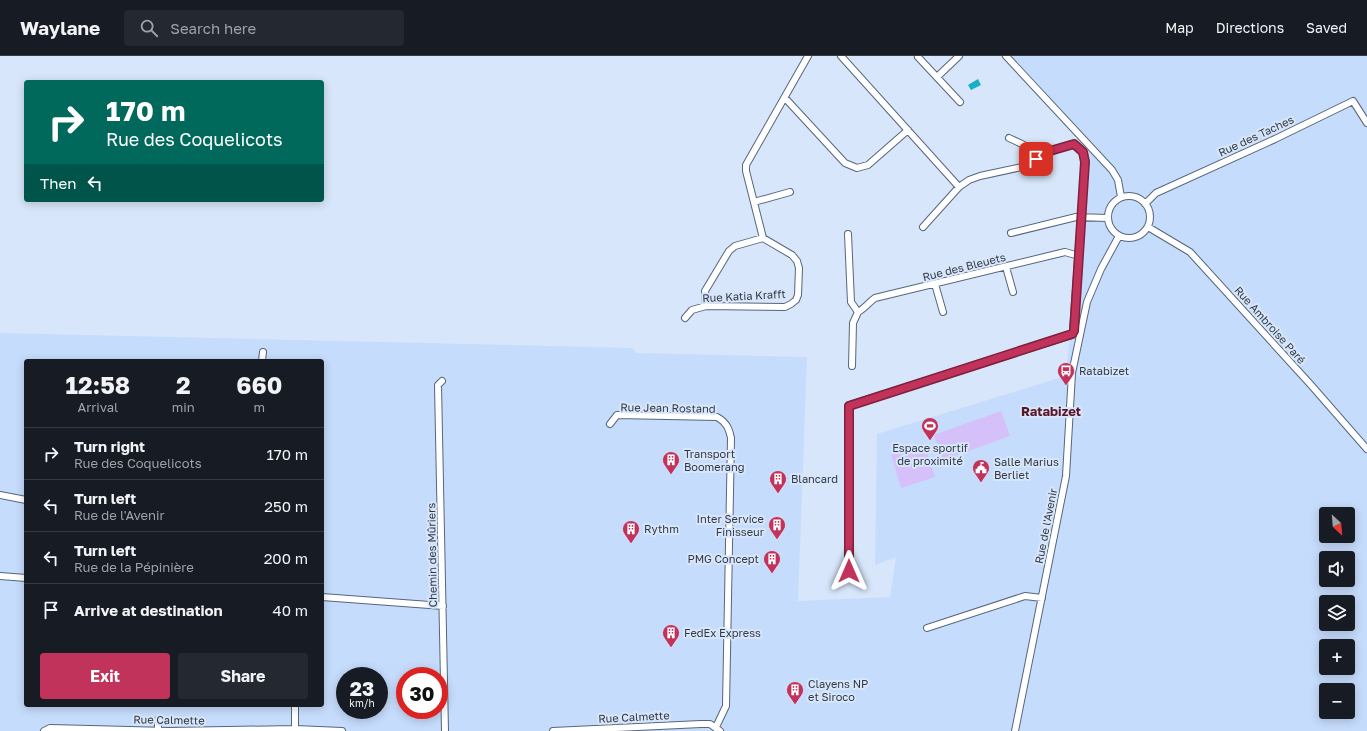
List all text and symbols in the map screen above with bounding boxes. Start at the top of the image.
search box [124,10,404,46]
text: Waylane [20,16,100,39]
icon: search [138,17,160,39]
text: Search here [170,19,256,37]
text: Map [1165,19,1194,36]
text: Directions [1216,19,1284,36]
text: Saved [1306,19,1347,36]
text: 170 m [106,94,185,127]
icon: right [40,96,92,148]
street label: Rue des Taches [1216,112,1296,159]
text: Rue des Coquelicots [106,128,283,150]
pin [1019,142,1053,176]
icon: arrive [1025,148,1047,170]
icon: left [84,172,106,194]
text: Then [40,174,76,192]
street label: Rue des Bleuets [921,250,1007,283]
street label: Rue Ambroise Paré [1232,283,1308,366]
street label: Rue Katia Krafft [702,287,786,304]
bus stop icon: Ratabizet [1056,361,1076,386]
place label: Ratabizet [1079,364,1129,377]
text: 12:58 [66,370,130,399]
text: 2 [176,370,191,399]
text: 660 [236,370,282,399]
text: Arrival [78,399,118,415]
text: min [172,399,195,415]
text: m [254,399,265,415]
street label: Rue Jean Rostand [620,400,716,415]
district label: Ratabizet [1021,403,1081,419]
sports icon: Espace sportif de proximité [920,416,940,441]
text: Turn right [74,437,145,455]
place label: Espace sportif de proximité [892,441,968,467]
icon: right [40,443,62,465]
text: 170 m [266,445,308,463]
place label: Transport Boomerang [684,447,745,473]
building icon: Transport Boomerang [661,450,681,475]
text: Rue des Coquelicots [74,455,202,471]
place label: Salle Marius Berliet [994,455,1059,481]
public building icon: Salle Marius Berliet [971,458,991,483]
building icon: Blancard [768,469,788,494]
place label: Blancard [791,472,838,485]
street label: Rue de l'Avenir [1032,486,1059,565]
text: Turn left [74,489,136,507]
icon: left [40,495,62,517]
text: 250 m [264,497,308,515]
street label: Chemin des Mûriers [424,503,439,607]
text: Rue de l'Avenir [74,507,165,523]
north arrow [1319,507,1355,543]
map controls [1319,507,1355,719]
place label: Inter Service Finisseur [697,512,765,538]
building icon: Inter Service Finisseur [767,515,787,540]
building icon: Rythm [621,519,641,544]
place label: Rythm [644,522,679,535]
text: Turn left [74,541,136,559]
icon: left [40,547,62,569]
text: 200 m [264,549,308,567]
building icon: PMG Concept [762,549,782,574]
position arrow [828,550,870,592]
button: sound [1319,551,1355,587]
place label: PMG Concept [687,552,759,565]
text: Rue de la Pépinière [74,559,194,575]
button: layers [1319,595,1355,631]
icon: arrive [40,599,62,621]
text: Arrive at destination [74,601,223,619]
text: 40 m [273,601,308,619]
building icon: FedEx Express [661,623,681,648]
place label: FedEx Express [684,626,761,639]
button: + [1319,639,1355,675]
button: Exit [40,653,170,699]
button: Share [178,653,308,699]
speed limit sign: 30 [396,667,448,719]
text: 23 [350,676,374,700]
place label: Clayens NP et Siroco [808,677,868,703]
building icon: Clayens NP et Siroco [785,680,805,705]
button: − [1319,683,1355,719]
text: km/h [349,697,375,709]
street label: Rue Calmette [598,708,670,725]
street label: Rue Calmette [133,712,205,727]

